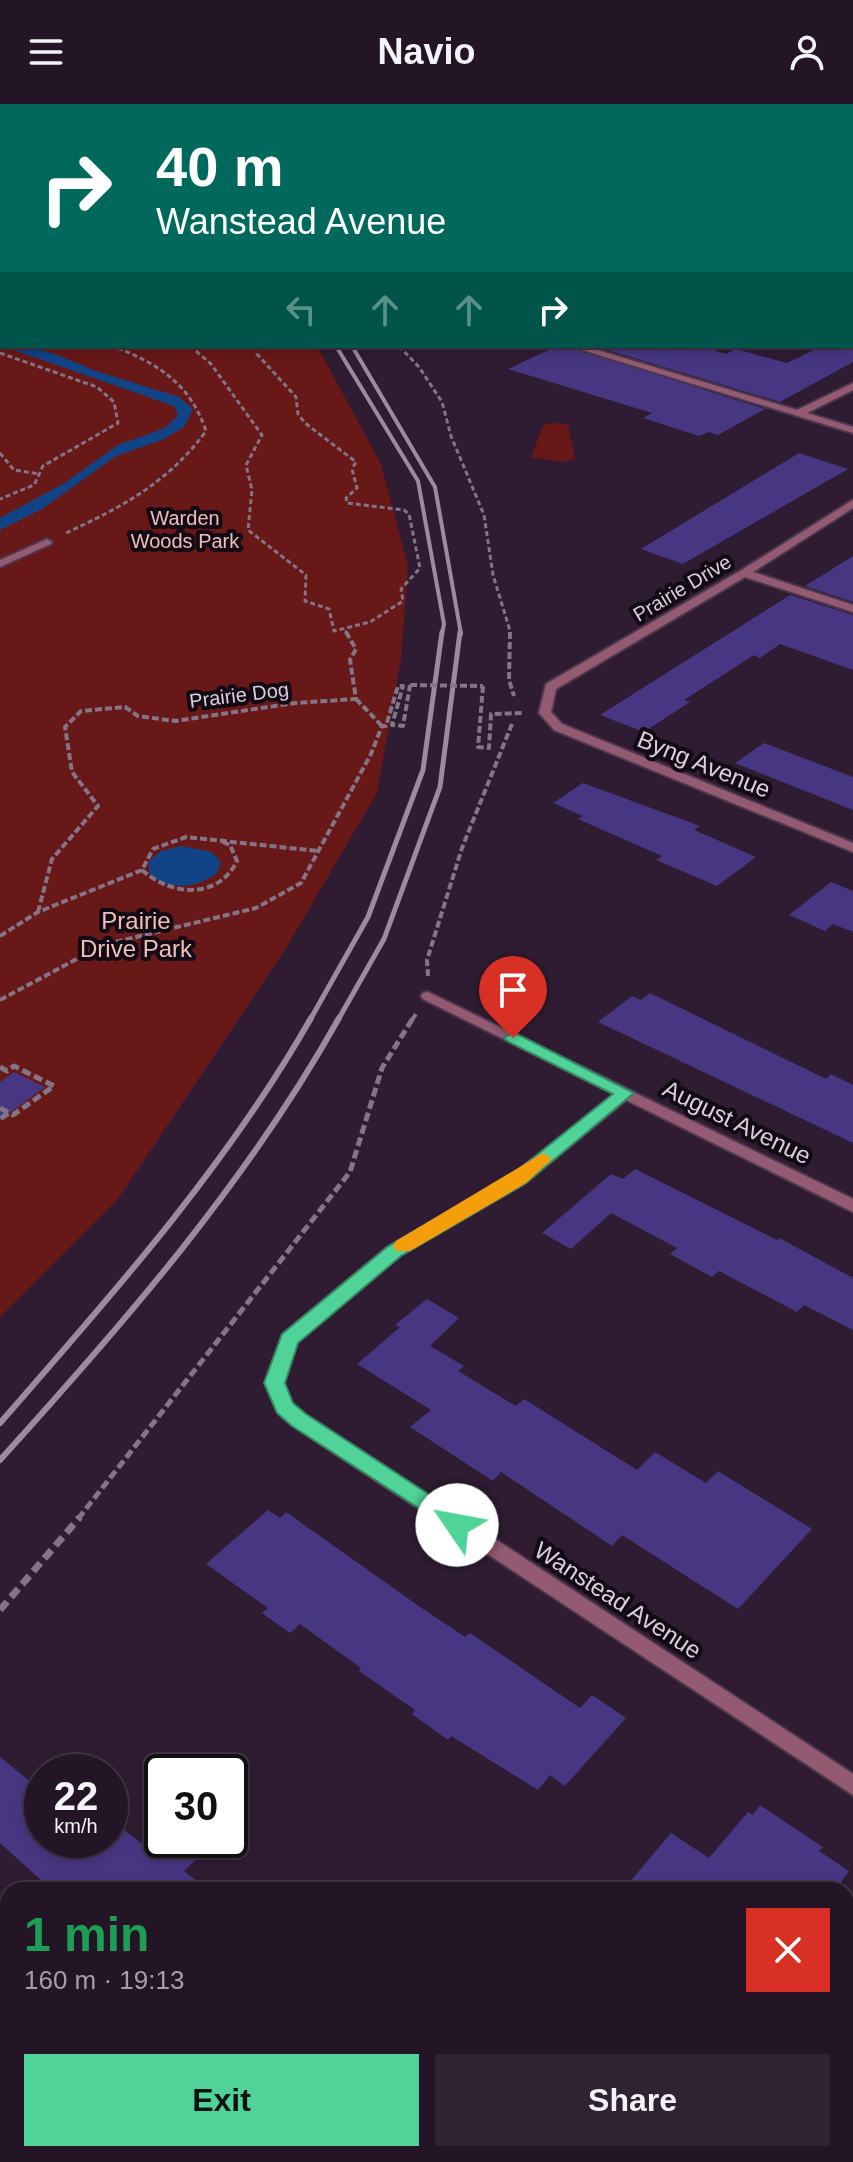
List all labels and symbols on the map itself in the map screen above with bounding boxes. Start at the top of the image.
park label: Warden Woods Park [131,507,240,552]
street label: Prairie Drive [629,550,735,626]
street label: Prairie Dog [188,678,290,712]
street label: Byng Avenue [634,725,774,803]
park label: Prairie Drive Park [80,907,193,962]
pin [479,956,547,1038]
street label: August Avenue [659,1075,815,1169]
position arrow [415,1483,499,1567]
street label: Wanstead Avenue [530,1536,706,1664]
speed limit sign: 30 [144,1754,248,1858]

